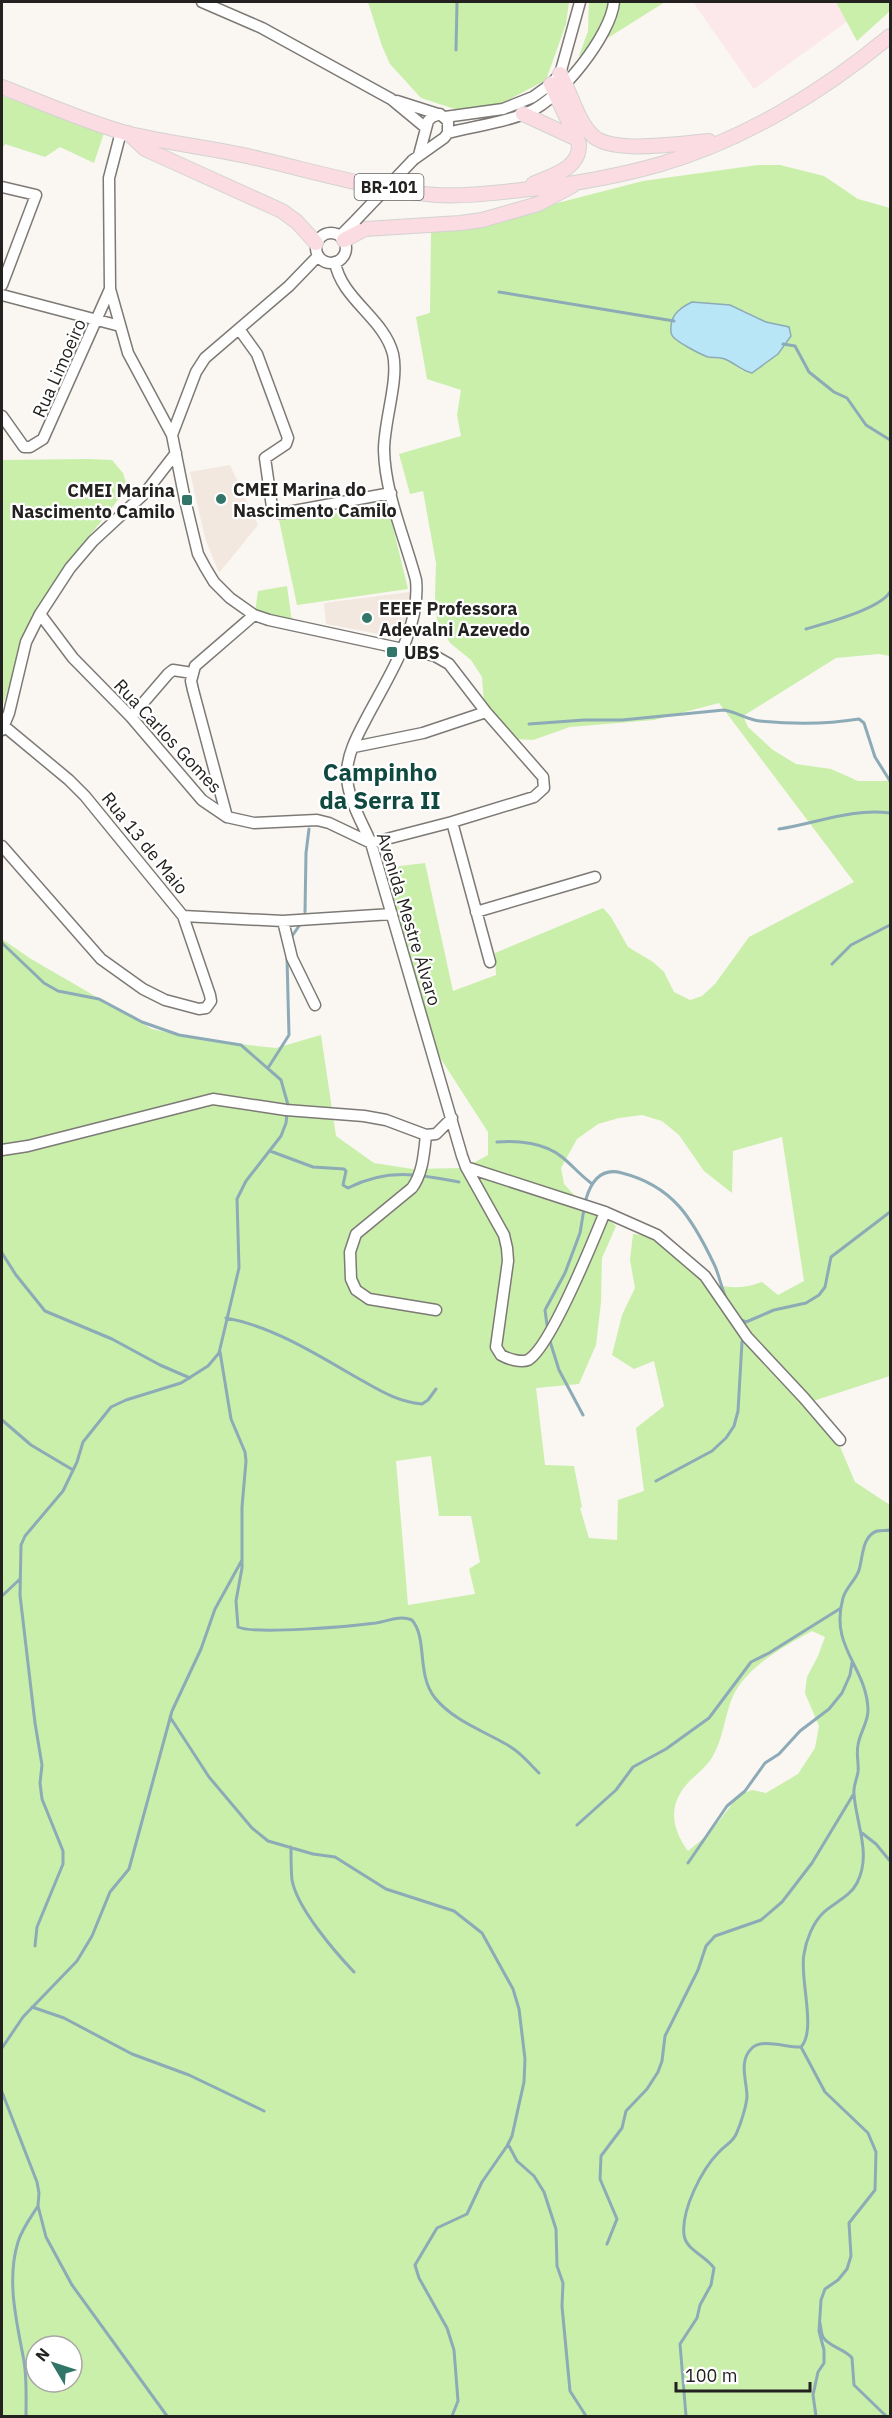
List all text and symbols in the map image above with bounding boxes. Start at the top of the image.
road number: BR-101 [354,174,424,200]
street label: Rua Limoeiro [27,315,91,421]
place label: CMEI Marina do Nascimento Camilo [233,478,397,522]
place label: CMEI Marina Nascimento Camilo [11,479,175,523]
marker: CMEI Marina do Nascimento Camilo [214,492,228,506]
marker: CMEI Marina Nascimento Camilo [180,493,194,507]
place label: EEEF Professora Adevalni Azevedo [379,597,530,641]
marker: EEEF Professora Adevalni Azevedo [360,611,374,625]
place label: UBS [404,641,440,664]
marker: UBS [385,645,399,659]
street label: Rua Carlos Gomes [109,674,227,798]
district label: Campinho da Serra II [319,756,441,816]
street label: Rua 13 de Maio [97,787,193,899]
street label: Avenida Mestre Álvaro [372,830,446,1008]
north arrow [24,2334,84,2394]
text: N [31,2344,54,2365]
scale bar [676,2355,810,2393]
text: 100 m [685,2364,737,2387]

